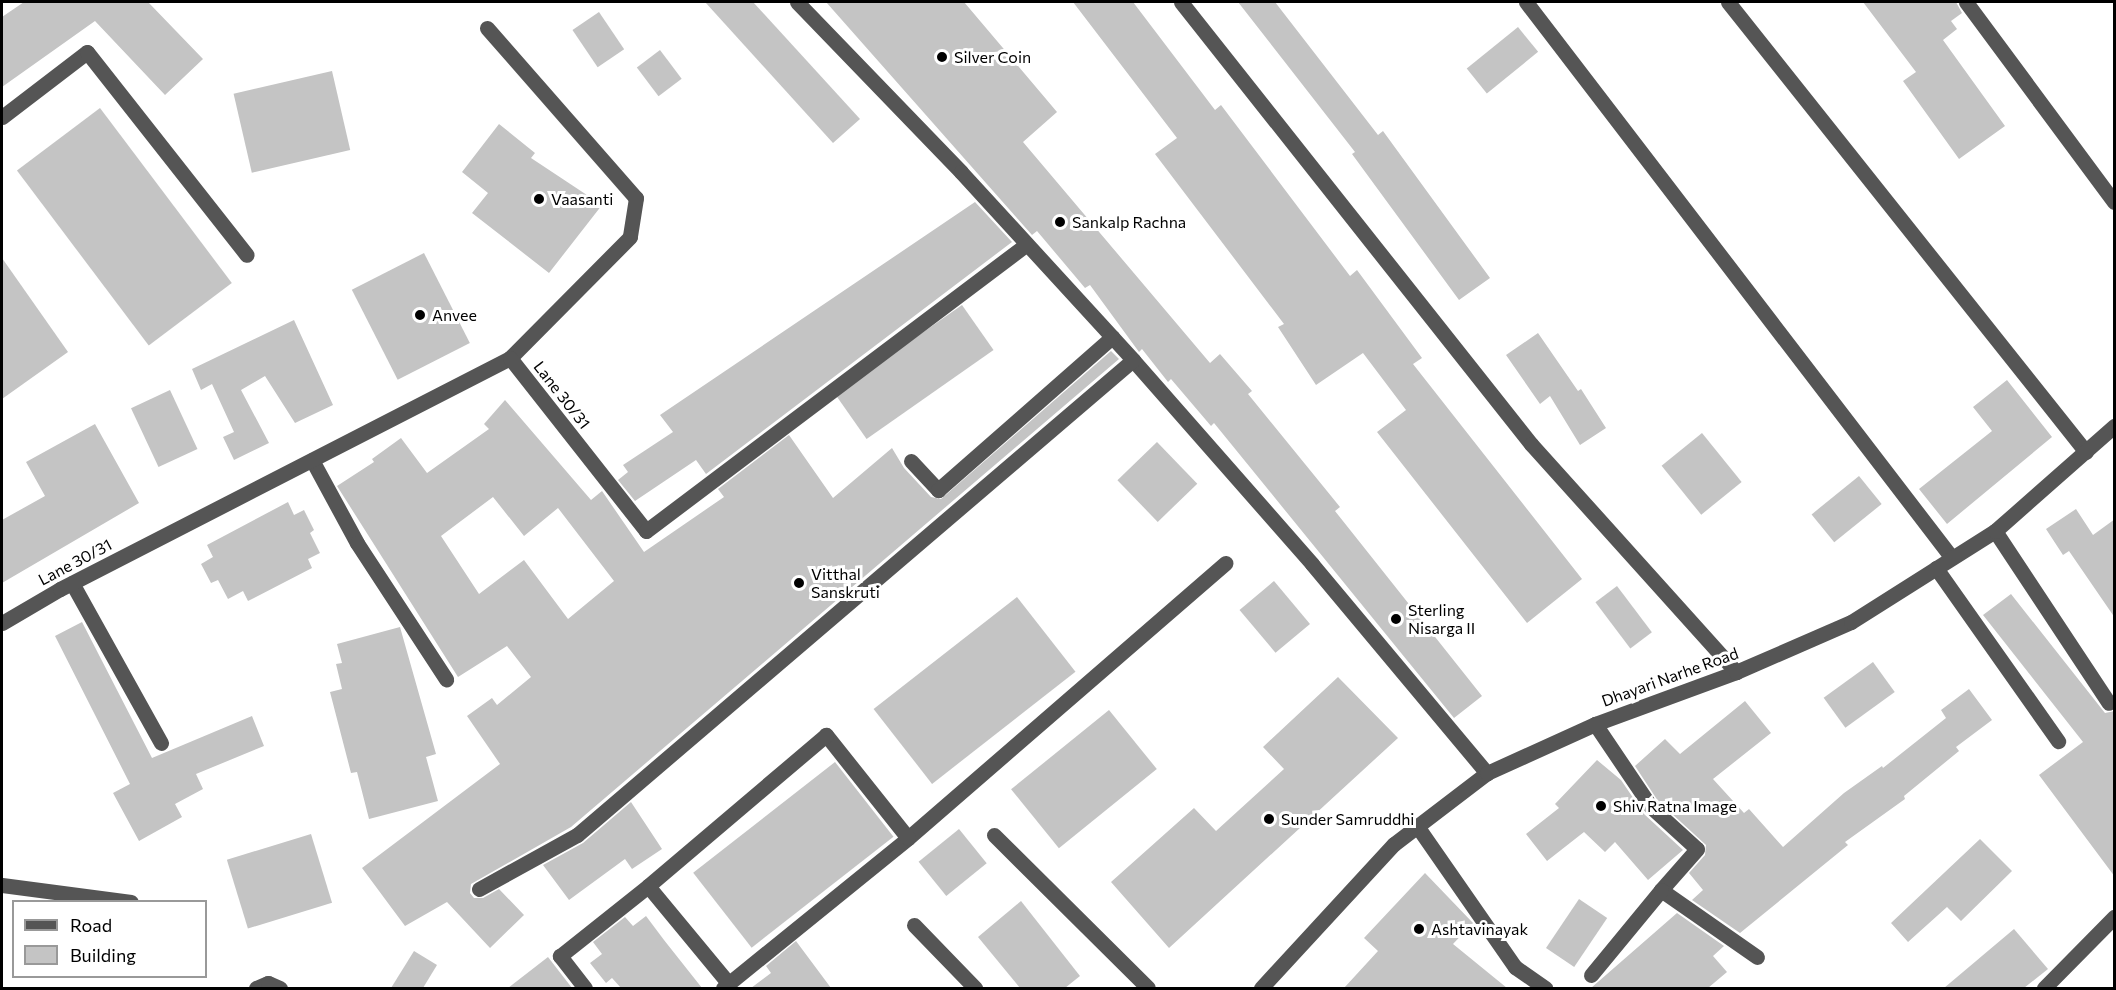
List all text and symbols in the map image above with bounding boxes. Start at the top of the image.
place label: Silver Coin [954,47,1031,67]
marker: Silver Coin [935,50,949,64]
place label: Vaasanti [551,189,613,209]
marker: Vaasanti [532,192,546,206]
place label: Sankalp Rachna [1072,212,1186,232]
marker: Sankalp Rachna [1053,215,1067,229]
place label: Anvee [432,305,477,325]
marker: Anvee [413,308,427,322]
street label: Lane 30/31 [530,357,594,433]
street label: Lane 30/31 [35,535,115,589]
place label: Vitthal Sanskruti [811,564,880,602]
marker: Vitthal Sanskruti [792,576,806,590]
place label: Sterling Nisarga II [1408,600,1475,638]
marker: Sterling Nisarga II [1389,612,1403,626]
street label: Dhayari Narhe Road [1599,643,1741,711]
place label: Shiv Ratna Image [1613,796,1737,816]
marker: Shiv Ratna Image [1594,799,1608,813]
place label: Sunder Samruddhi [1281,809,1414,829]
marker: Sunder Samruddhi [1262,812,1276,826]
legend [12,900,207,978]
text: Road [70,914,112,936]
place label: Ashtavinayak [1431,919,1528,939]
marker: Ashtavinayak [1412,922,1426,936]
text: Building [70,944,136,966]

